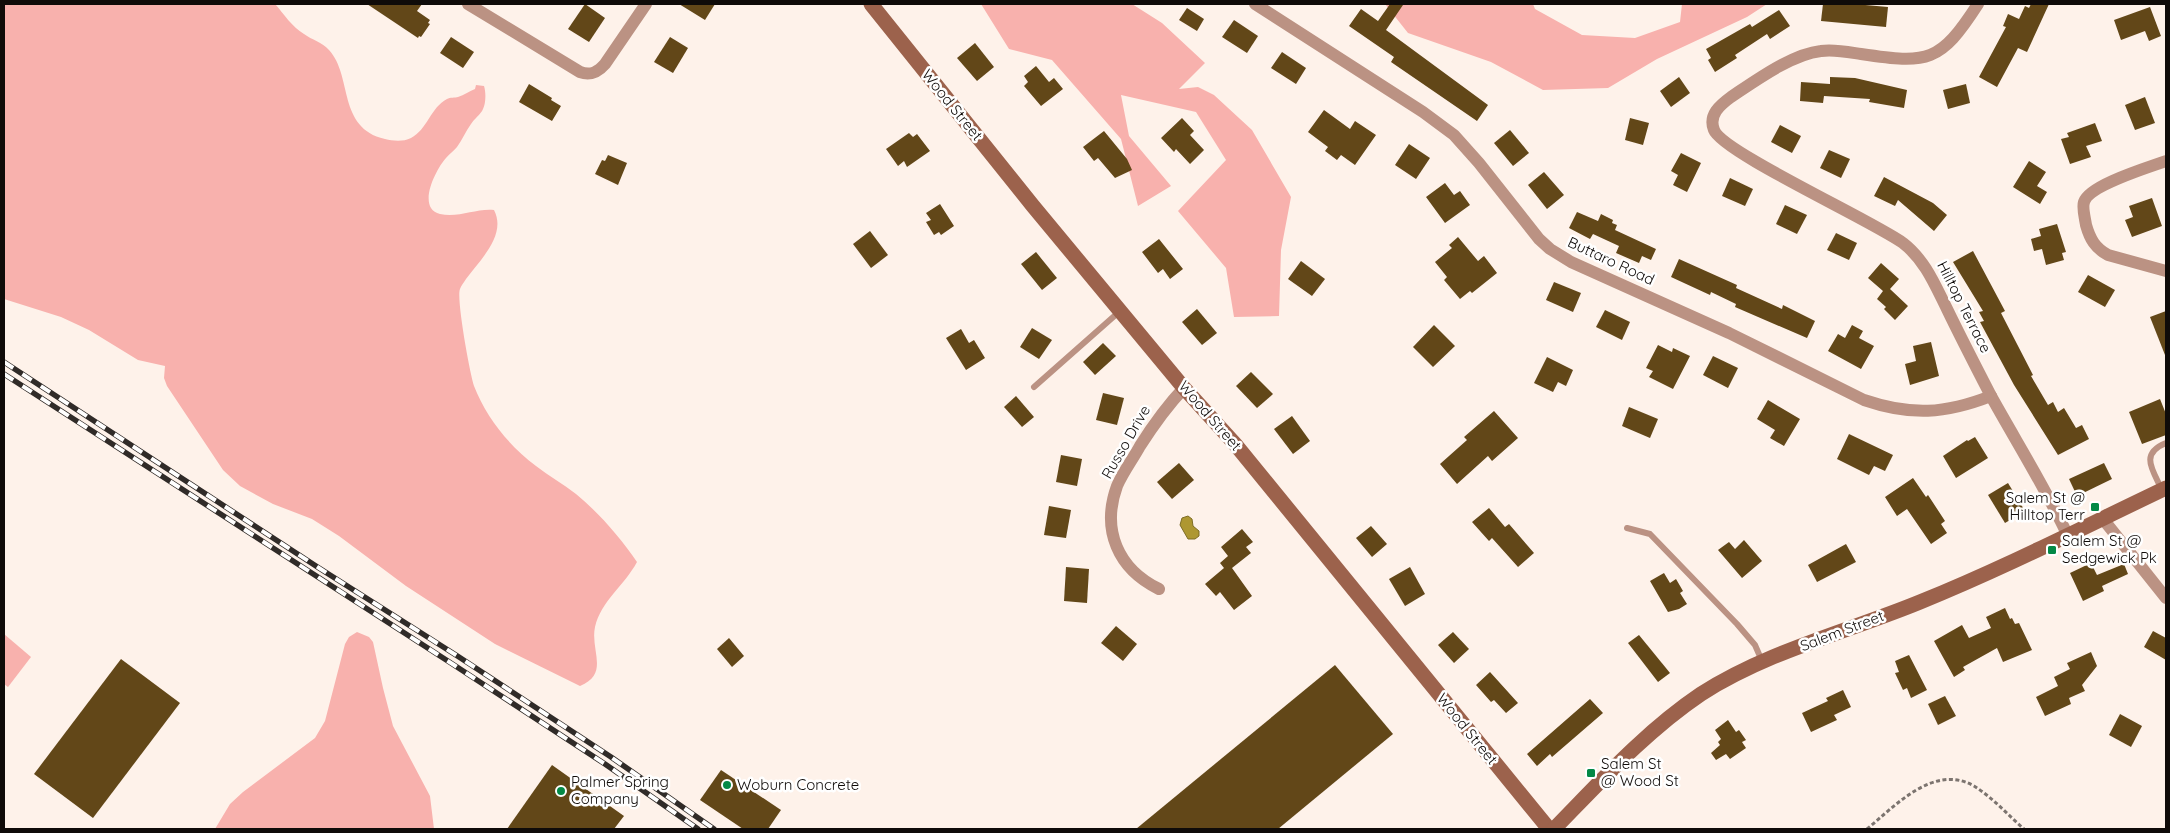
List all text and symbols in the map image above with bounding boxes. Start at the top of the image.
street label: Wood Street [918,65,987,144]
street label: Buttaro Road [1565,232,1658,289]
street label: Hilltop Terrace [1933,258,1996,356]
street label: Wood Street [1175,377,1246,455]
street label: Russo Drive [1097,402,1154,482]
place label: Salem St @ Hilltop Terr [2006,488,2085,524]
marker: Salem St @ Hilltop Terr [2089,501,2101,513]
place label: Salem St @ Sedgewick Pk [2062,531,2157,567]
marker: Salem St @ Sedgewick Pk [2046,544,2058,556]
street label: Salem Street [1797,606,1886,655]
street label: Wood Street [1433,689,1502,768]
place label: Salem St @ Wood St [1601,754,1679,790]
marker: Salem St @ Wood St [1585,767,1597,779]
place label: Palmer Spring Company [571,772,669,808]
place label: Woburn Concrete [737,775,859,794]
marker: Woburn Concrete [721,779,733,791]
marker: Palmer Spring Company [555,785,567,797]

